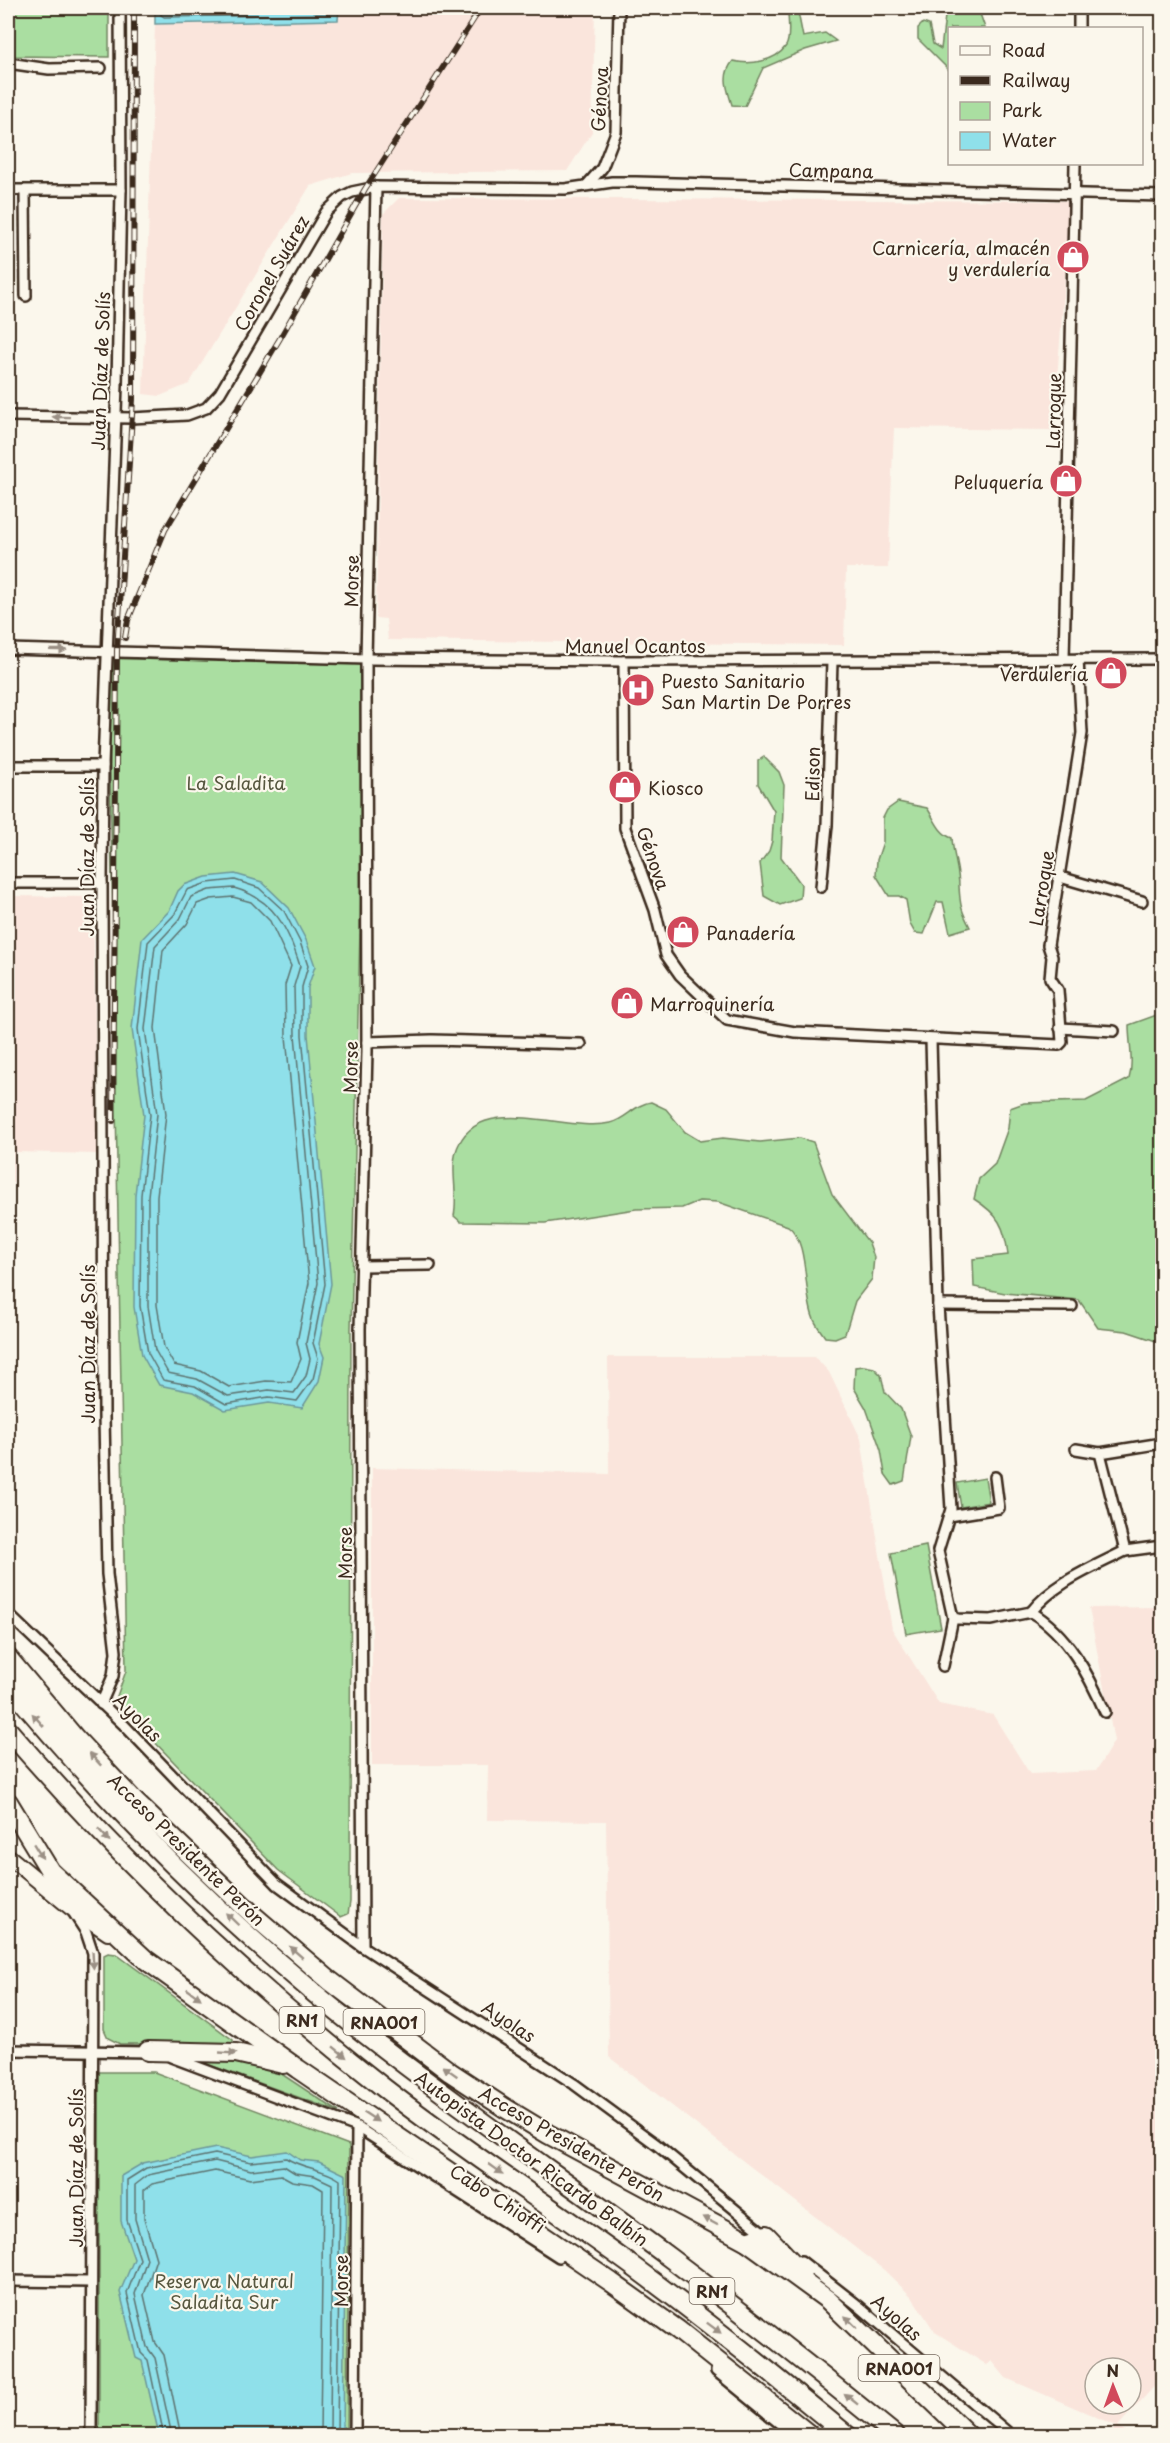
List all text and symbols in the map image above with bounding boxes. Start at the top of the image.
legend [948,27,1143,165]
text: Road [1002,36,1046,63]
street label: Génova [584,66,614,132]
text: Railway [1002,66,1070,93]
text: Park [1002,96,1042,123]
text: Water [1002,126,1057,153]
street label: Campana [788,156,874,184]
street label: Coronel Suárez [227,210,315,336]
place label: Carnicería, almacén y verdulería [872,234,1051,282]
shop icon: Carnicería, almacén y verdulería [1055,239,1091,275]
street label: Juan Díaz de Solís [84,291,116,451]
street label: Larroque [1039,372,1067,449]
one-way arrow [52,412,71,422]
shop icon: Peluquería [1048,463,1084,499]
place label: Peluquería [954,468,1044,495]
street label: Morse [337,555,365,607]
street label: Manuel Ocantos [565,632,705,659]
one-way arrow [48,645,67,655]
shop icon: Verdulería [1093,655,1129,691]
place label: Verdulería [1000,660,1089,687]
place label: Puesto Sanitario San Martin De Porres [661,667,851,715]
hospital icon: Puesto Sanitario San Martin De Porres [620,672,656,708]
street label: Edison [798,746,826,802]
park label: La Saladita [186,769,286,796]
shop icon: Kiosco [607,769,643,805]
place label: Kiosco [648,774,703,801]
street label: Juan Díaz de Solís [73,777,100,937]
street label: Génova [631,823,677,893]
street label: Larroque [1022,848,1060,928]
shop icon: Panadería [665,914,701,950]
place label: Panadería [706,919,796,946]
shop icon: Marroquinería [609,985,645,1021]
place label: Marroquinería [650,990,775,1017]
street label: Morse [336,1041,364,1093]
street label: Juan Díaz de Solís [74,1264,101,1424]
street label: Morse [331,1527,358,1579]
street label: Ayolas [107,1686,169,1748]
one-way arrow [31,1712,45,1727]
one-way arrow [88,1751,102,1766]
street label: Acceso Presidente Perón [102,1766,272,1932]
one-way arrow [96,1828,110,1842]
one-way arrow [33,1843,44,1859]
one-way arrow [225,1913,239,1927]
one-way arrow [288,1945,304,1958]
one-way arrow [88,1950,97,1969]
one-way arrow [185,1988,201,2000]
street label: Ayolas [477,1993,541,2049]
road number: RN1 [280,2007,324,2033]
road number: RNA001 [344,2009,424,2035]
one-way arrow [332,2045,347,2058]
one-way arrow [218,2048,237,2057]
street label: Autopista Doctor Ricardo Balbín [410,2064,654,2252]
one-way arrow [442,2066,458,2077]
street label: Acceso Presidente Perón [474,2079,670,2207]
street label: Juan Díaz de Solís [62,2088,89,2248]
one-way arrow [363,2111,379,2122]
street label: Cabo Chioffi [445,2157,551,2239]
one-way arrow [487,2163,503,2175]
one-way arrow [701,2216,718,2226]
street label: Morse [327,2255,354,2307]
park label: Reserva Natural Saladita Sur [154,2267,294,2315]
road number: RN1 [690,2278,734,2304]
street label: Ayolas [866,2287,928,2347]
one-way arrow [845,2316,859,2330]
one-way arrow [706,2321,722,2334]
road number: RNA001 [858,2355,940,2381]
north arrow [1083,2356,1143,2416]
text: N [1106,2358,1119,2382]
one-way arrow [843,2392,859,2405]

